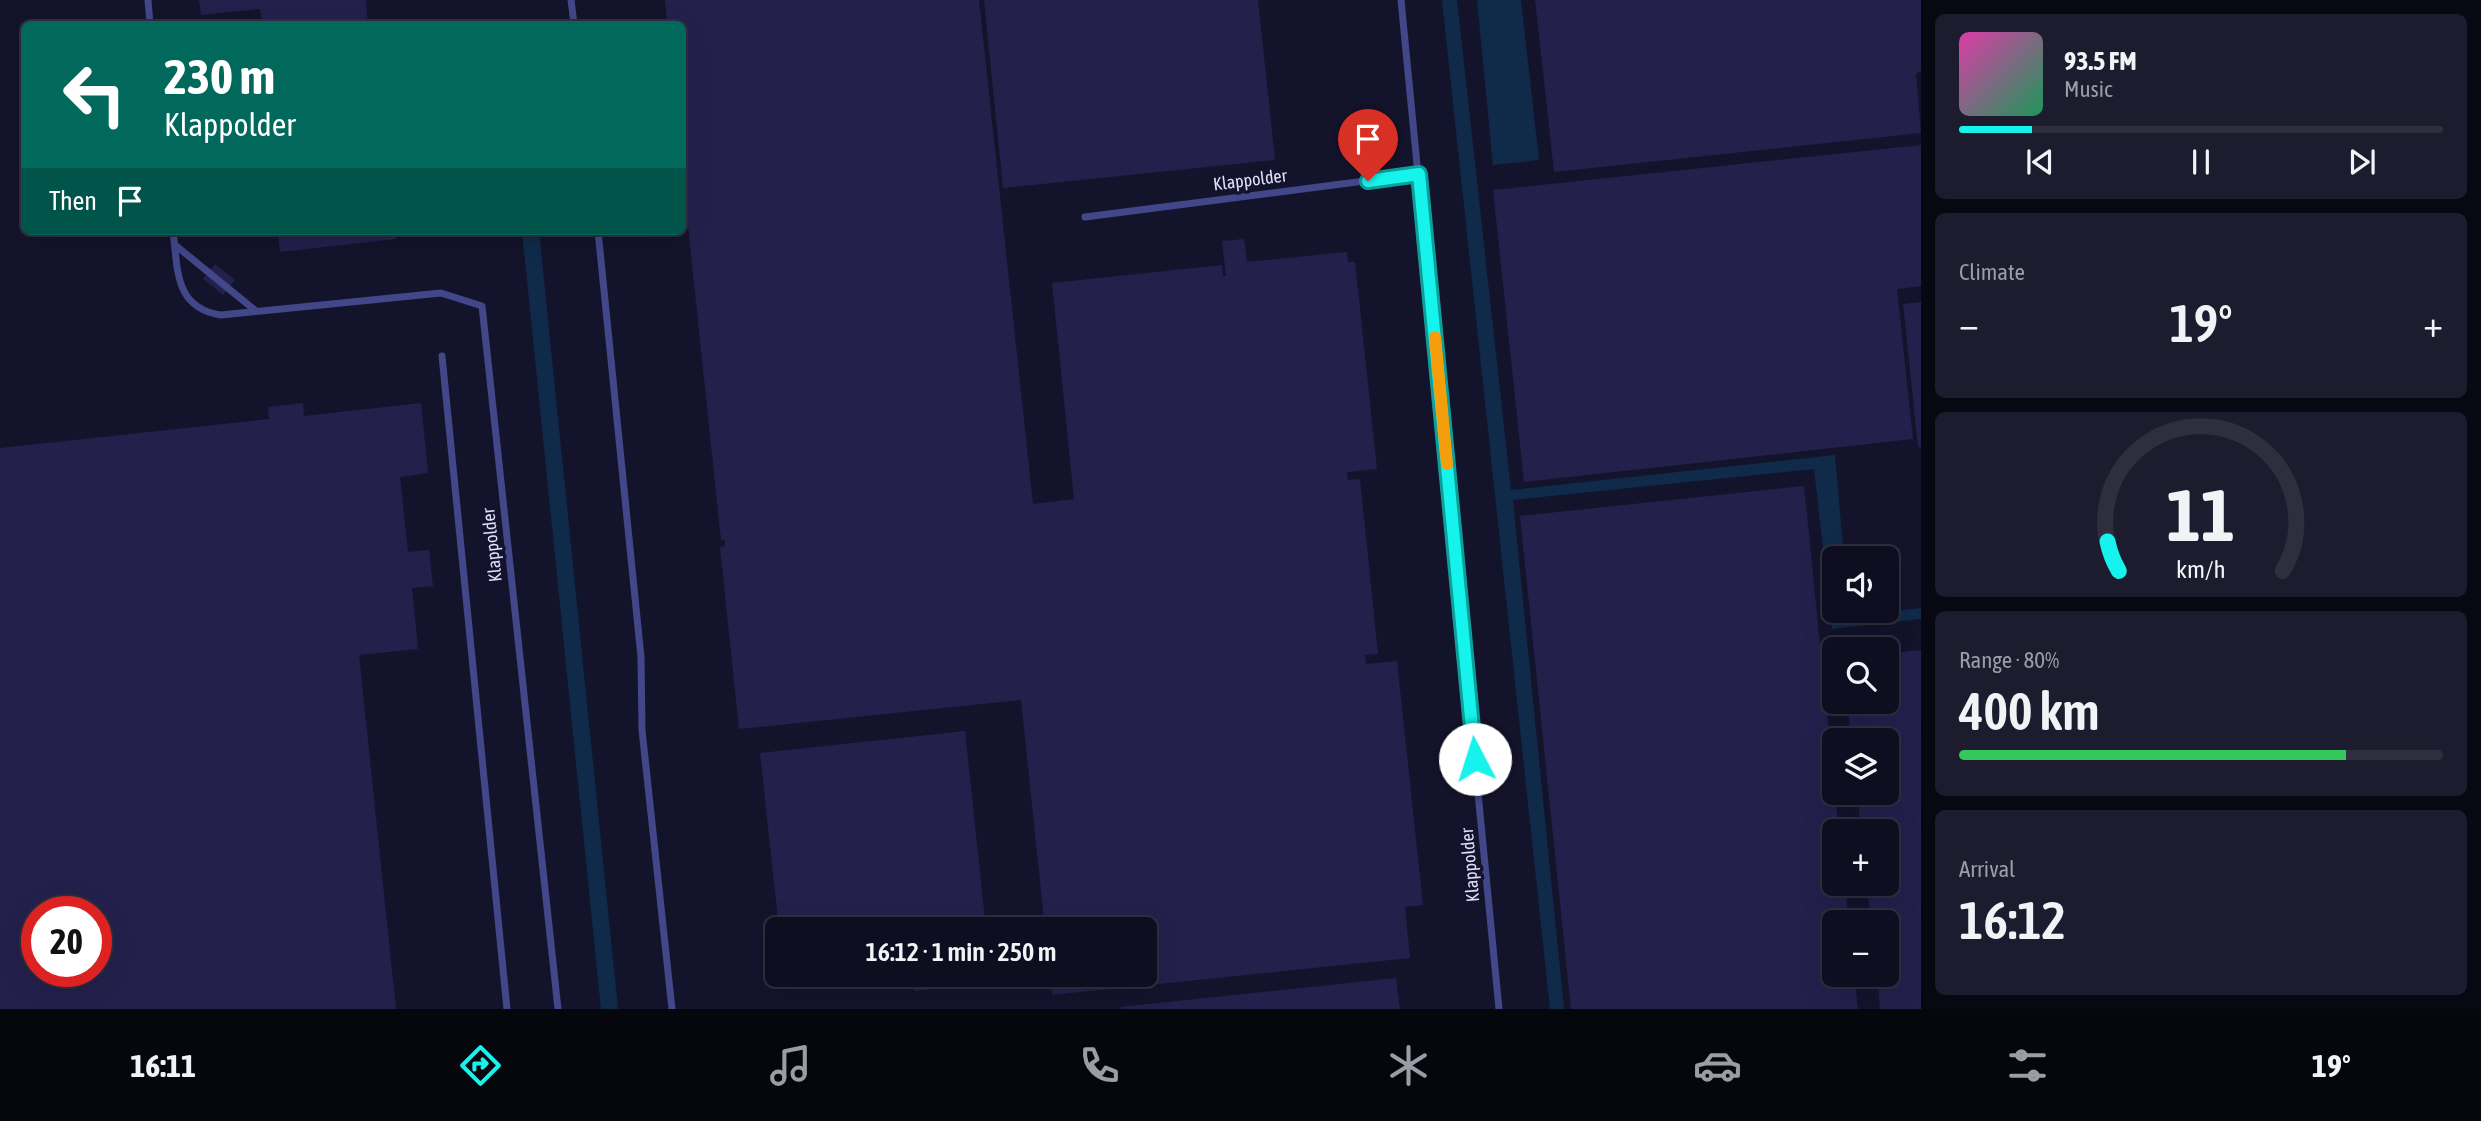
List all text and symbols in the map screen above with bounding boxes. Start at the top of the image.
text: 93.5 FM [2064,46,2137,76]
text: 230 m [164,48,275,104]
icon: left [49,49,140,140]
text: Music [2064,76,2112,102]
text: Klappolder [164,106,296,143]
pin [1338,109,1398,181]
icon: arrive [1349,120,1387,158]
icon: previous [2021,143,2059,181]
icon: pause [2182,143,2220,181]
icon: next [2343,143,2381,181]
street label: Klappolder [1212,164,1289,194]
icon: arrive [111,182,149,220]
text: Then [49,186,97,216]
text: Climate [1959,259,2025,285]
text: 19° [2169,293,2233,353]
text: − [1959,302,1979,345]
text: + [2423,302,2443,345]
text: 11 [2167,473,2235,556]
street label: Klappolder [477,506,506,583]
map controls [1822,546,1899,987]
button: sound [1822,546,1899,623]
text: km/h [2176,554,2226,582]
button: search [1822,637,1899,714]
text: Range · 80% [1959,647,2059,673]
text: 400 km [1959,681,2100,741]
position arrow [1438,722,1512,796]
button: layers [1822,728,1899,805]
button: + [1822,819,1899,896]
street label: Klappolder [1456,827,1483,903]
text: Arrival [1959,856,2015,882]
text: 16:12 [1959,890,2066,950]
speed limit sign: 20 [21,896,112,987]
button: − [1822,910,1899,987]
text: 16:12 · 1 min · 250 m [866,937,1056,967]
icon: directions [456,1041,505,1090]
icon: music [766,1041,815,1090]
icon: phone [1075,1041,1124,1090]
icon: climate [1384,1041,1433,1090]
icon: car [1693,1041,1742,1090]
icon: filters [2003,1041,2052,1090]
text: 16:11 [130,1047,196,1084]
text: 19° [2312,1047,2351,1084]

